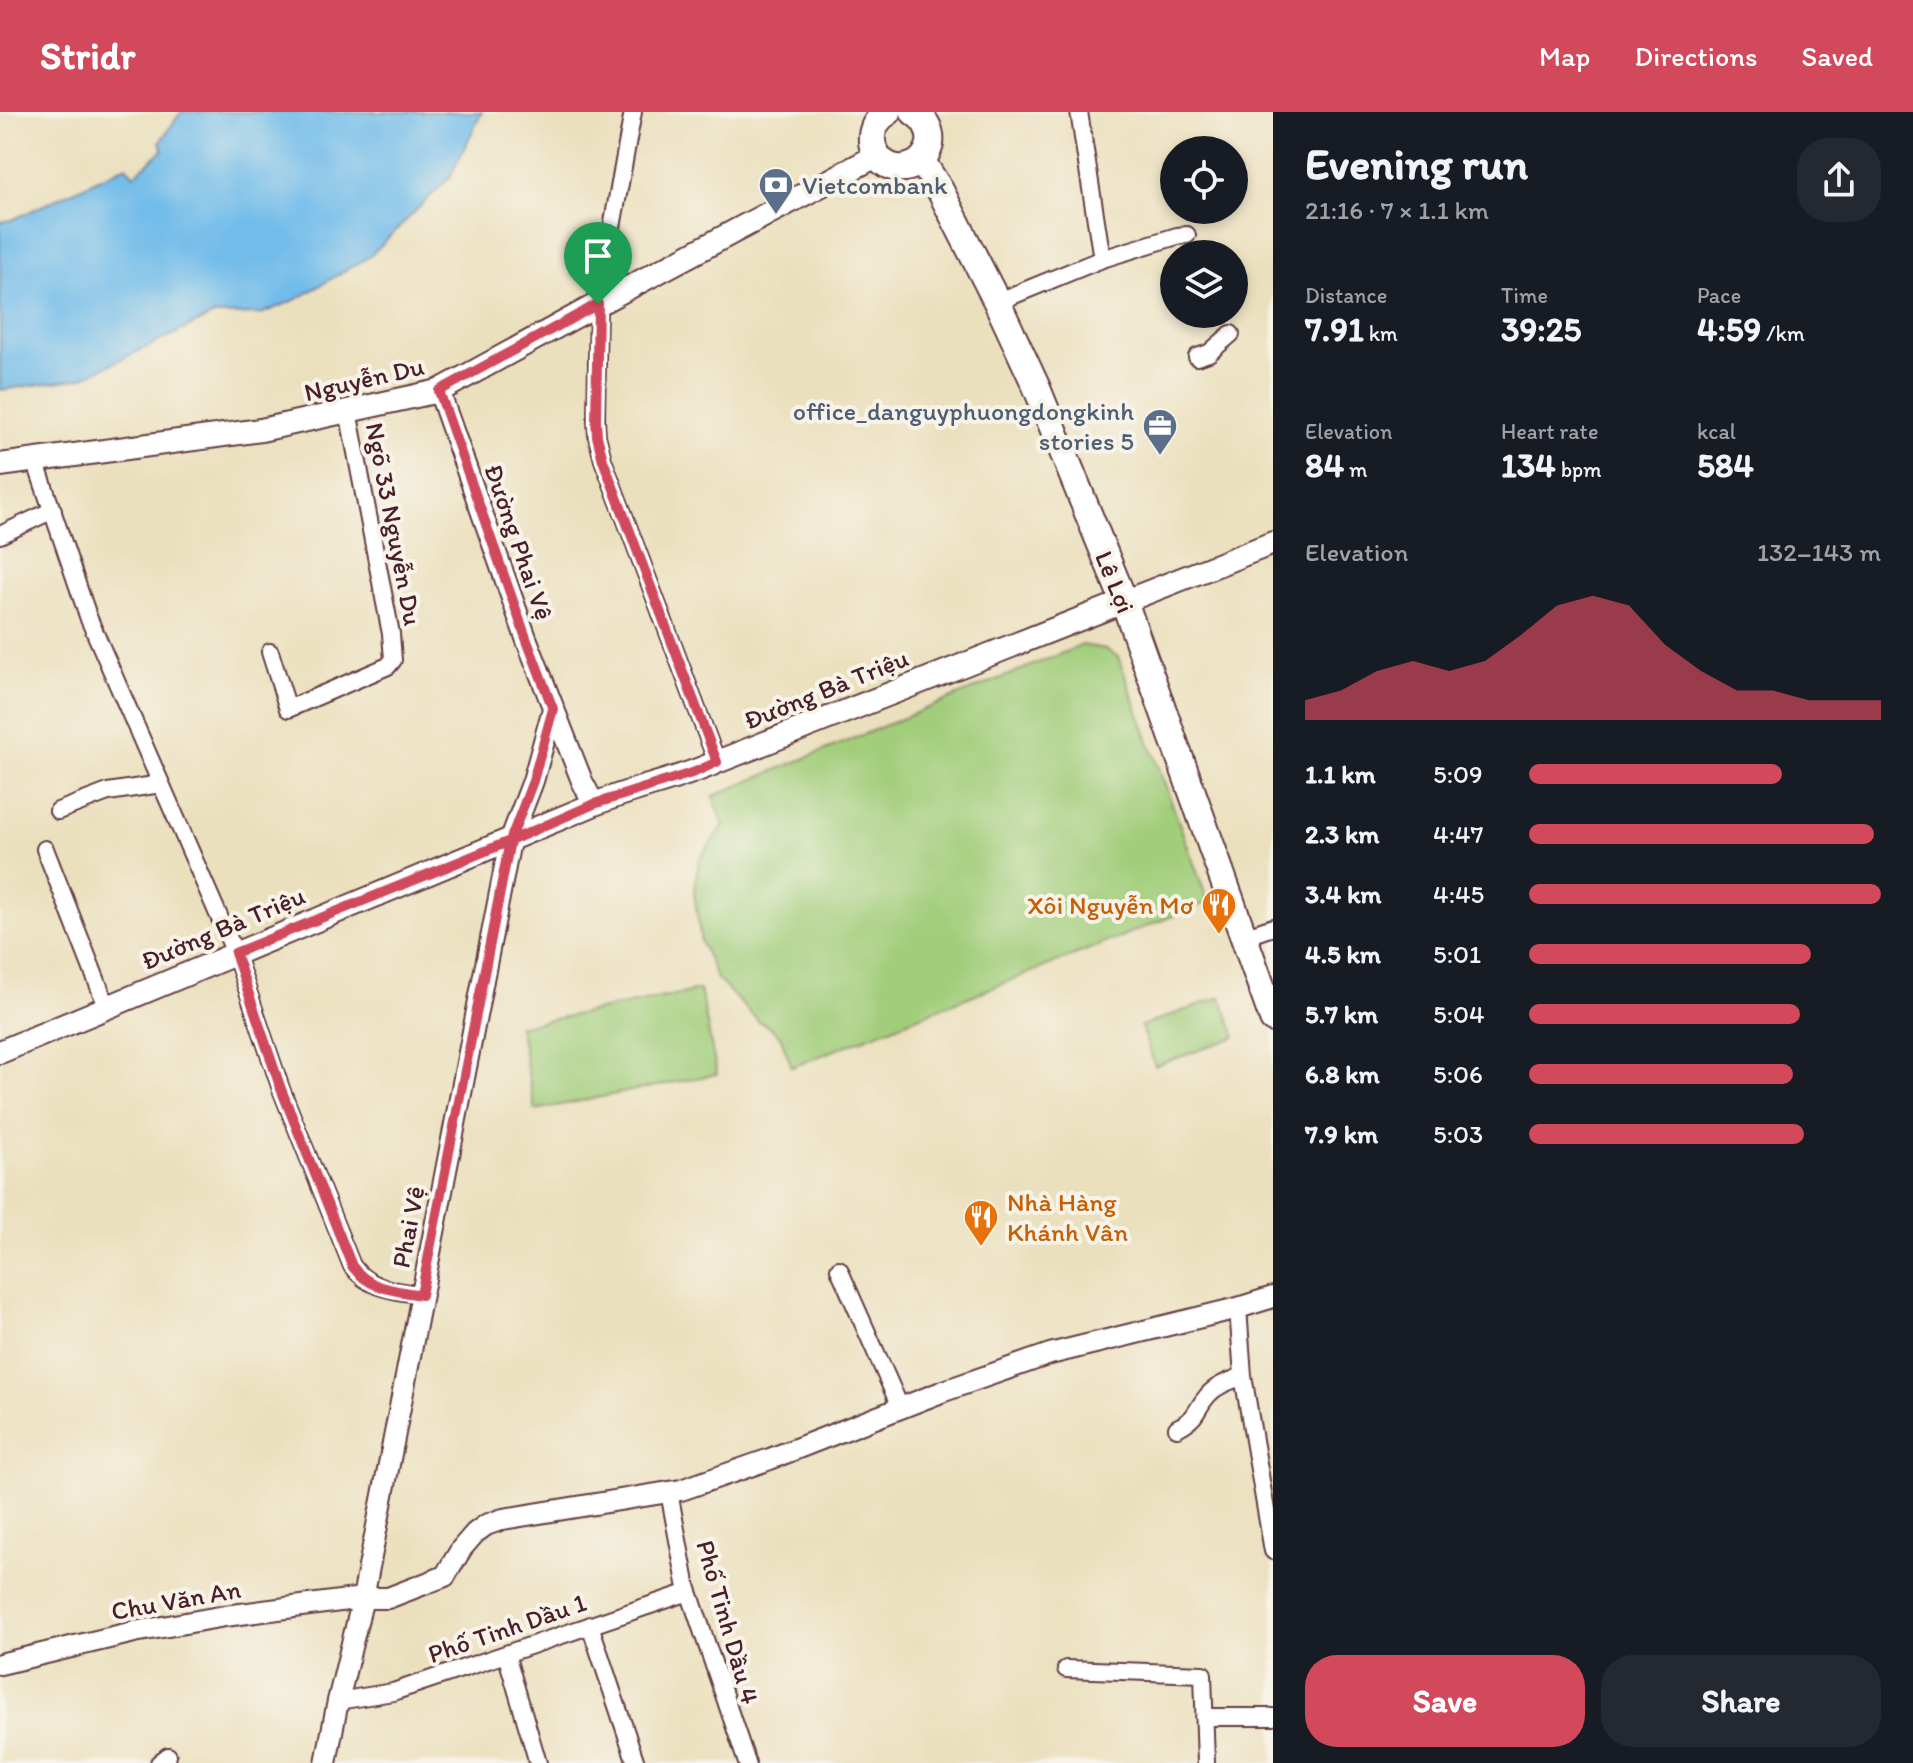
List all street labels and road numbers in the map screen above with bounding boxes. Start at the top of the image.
street label: Nguyễn Du [301,350,427,408]
street label: Ngõ 33 Nguyễn Du [359,420,429,628]
street label: Đường Phai Vệ [477,460,561,624]
street label: Lê Lợi [1088,546,1142,618]
street label: Đường Bà Triệu [739,641,913,737]
street label: Đường Bà Triệu [136,879,310,977]
street label: Phai Vệ [384,1183,432,1271]
street label: Phố Tinh Dầu 4 [689,1536,767,1708]
street label: Chu Văn An [109,1573,243,1627]
street label: Phố Tinh Dầu 1 [424,1586,590,1670]

